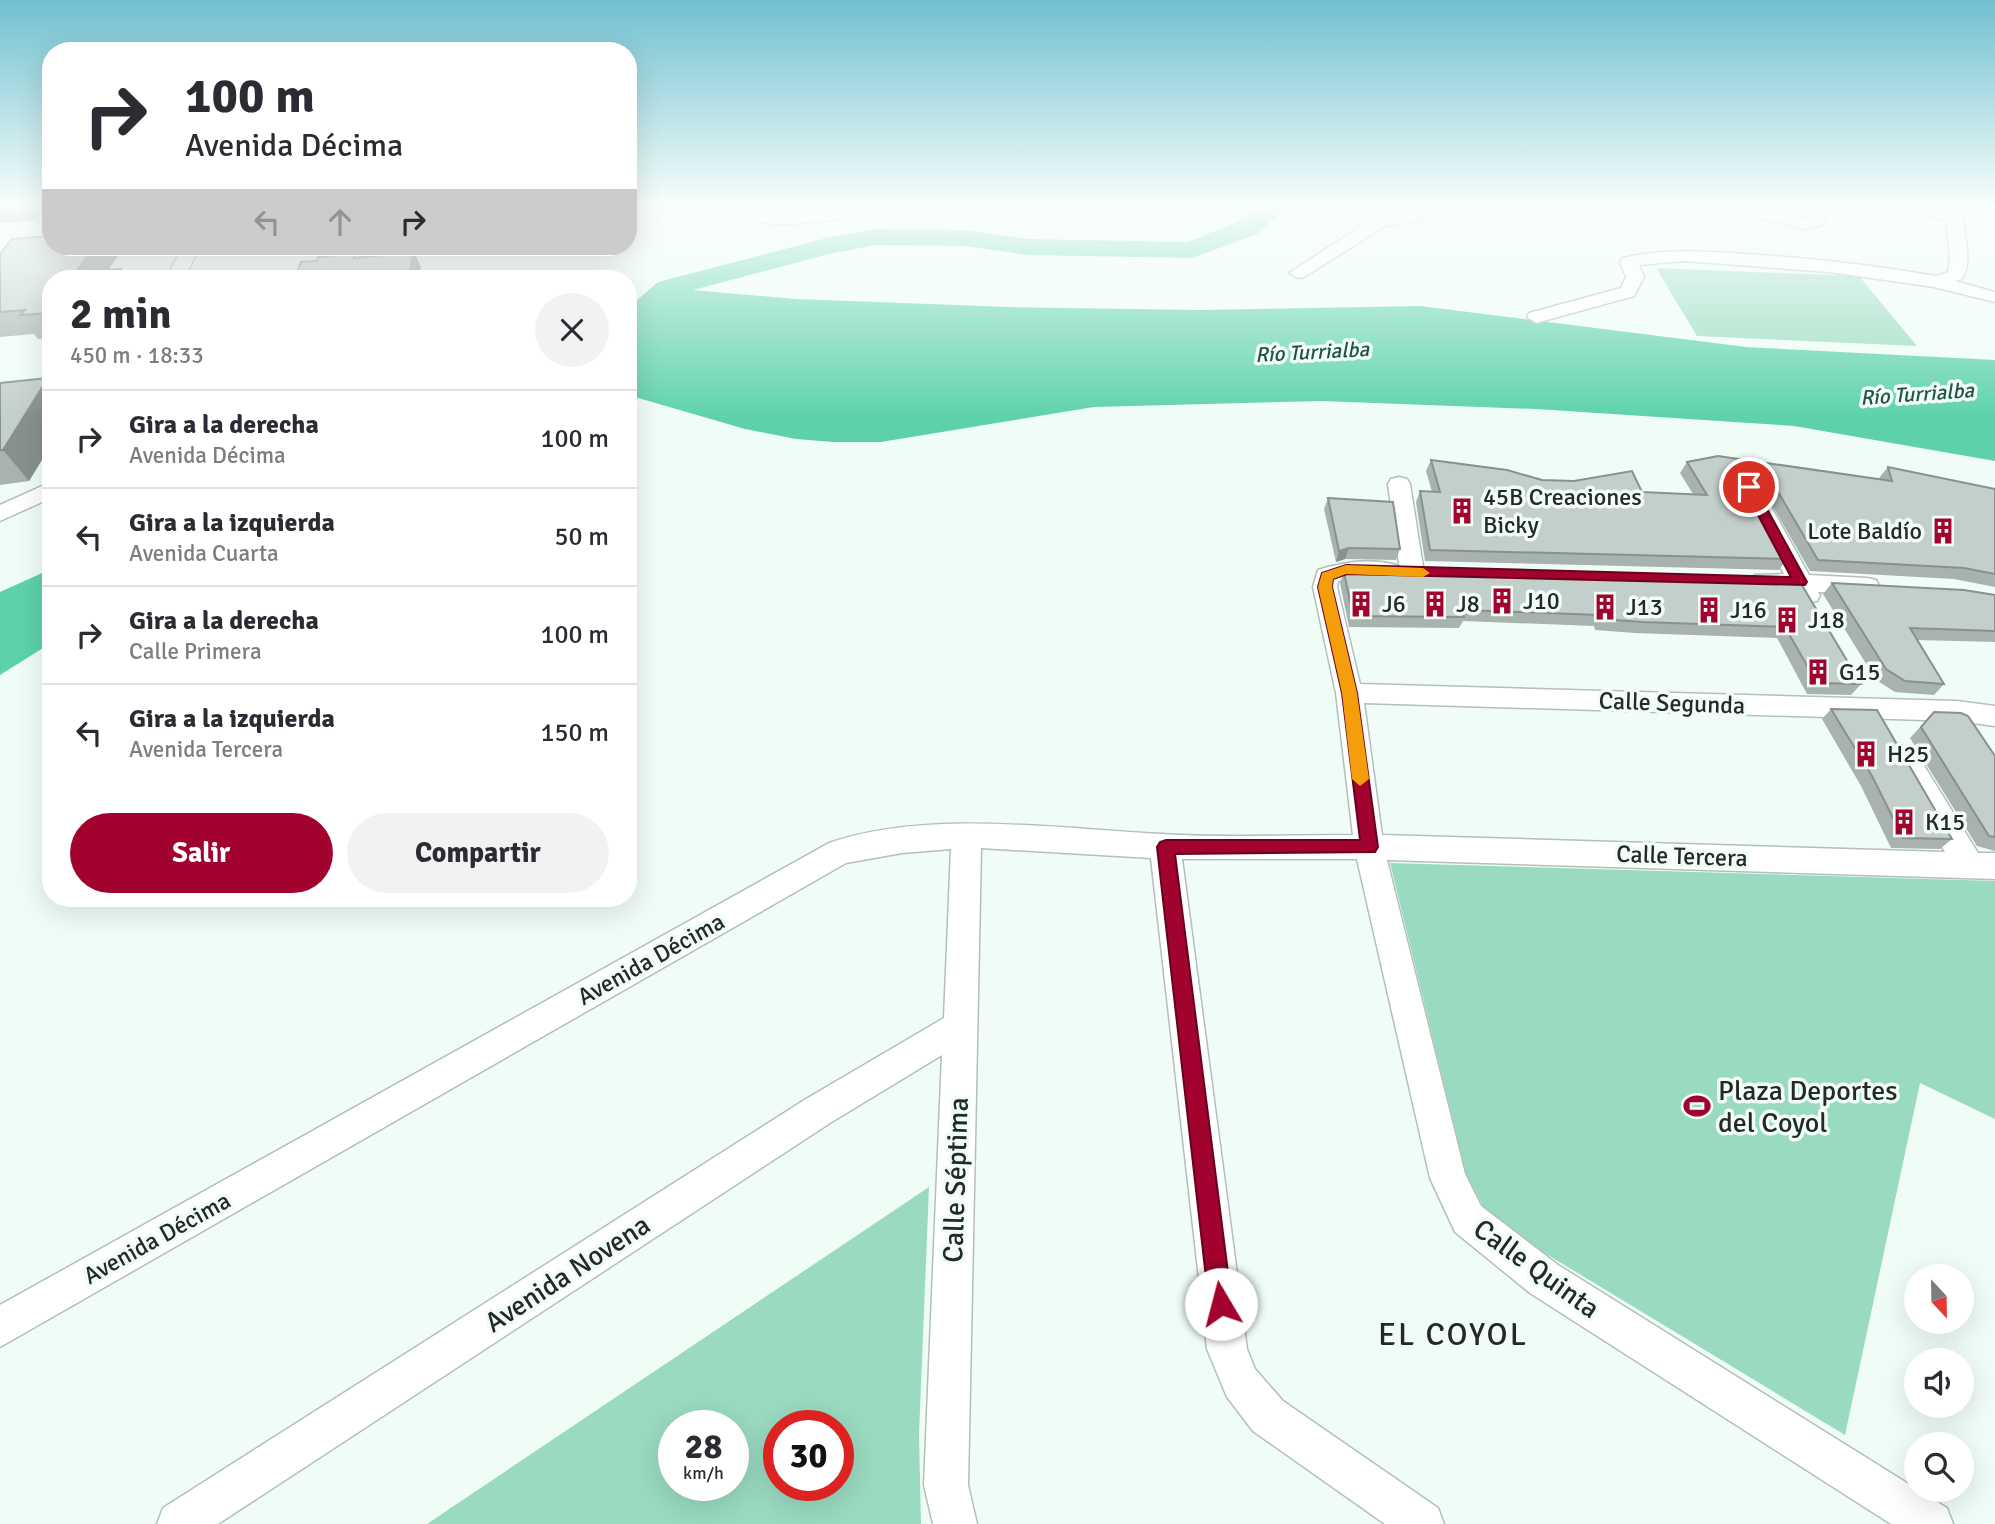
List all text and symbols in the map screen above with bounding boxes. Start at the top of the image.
text: 100 m [185,66,315,126]
icon: right [70,70,161,161]
text: Avenida Décima [185,126,403,165]
icon: left [248,203,286,241]
icon: ahead [321,203,359,241]
icon: right [394,203,432,241]
text: 2 min [70,289,171,340]
button: close [535,293,609,367]
water label: Río Turrialba [1254,336,1371,368]
text: 450 m · 18:33 [70,341,204,370]
water label: Río Turrialba [1859,377,1976,411]
text: Gira a la derecha [129,409,319,441]
icon: right [70,420,108,458]
text: 100 m [540,423,609,455]
text: Avenida Décima [129,441,286,470]
pin [1719,457,1779,517]
icon: arrive [1730,468,1768,506]
place label: 45B Creaciones Bicky [1483,482,1642,540]
building icon: 45B Creaciones Bicky [1447,496,1477,526]
text: Gira a la izquierda [129,507,335,539]
place label: Lote Baldío [1807,516,1922,546]
building icon: Lote Baldío [1928,516,1958,546]
icon: left [70,518,108,556]
text: 50 m [554,521,609,553]
text: Avenida Cuarta [129,539,279,568]
building icon: J10 [1487,586,1517,616]
place label: J10 [1523,586,1560,616]
building icon: J6 [1346,589,1376,619]
place label: J6 [1382,589,1406,619]
building icon: J8 [1420,589,1450,619]
place label: J8 [1456,589,1480,619]
building icon: J13 [1590,592,1620,622]
place label: J13 [1626,592,1663,622]
building icon: J16 [1694,595,1724,625]
place label: J16 [1730,595,1767,625]
text: Gira a la derecha [129,605,319,637]
building icon: J18 [1772,605,1802,635]
place label: J18 [1808,605,1845,635]
icon: right [70,616,108,654]
text: 100 m [540,619,609,651]
text: Calle Primera [129,637,262,666]
building icon: G15 [1803,657,1833,687]
place label: G15 [1839,657,1880,687]
street label: Calle Segunda [1598,685,1746,721]
text: Gira a la izquierda [129,703,335,735]
icon: left [70,714,108,752]
text: 150 m [540,717,609,749]
text: Avenida Tercera [129,735,283,764]
building icon: H25 [1851,739,1881,769]
place label: H25 [1887,739,1929,769]
building icon: K15 [1889,807,1919,837]
place label: K15 [1925,807,1965,837]
button: Salir [70,813,333,893]
button: Compartir [347,813,609,893]
street label: Calle Tercera [1616,839,1748,873]
street label: Avenida Décima [572,906,730,1012]
place label: Plaza Deportes del Coyol [1718,1074,1897,1140]
sports icon: Plaza Deportes del Coyol [1682,1091,1712,1121]
street label: Calle Séptima [936,1097,976,1263]
street label: Avenida Décima [78,1185,236,1291]
street label: Avenida Novena [478,1208,657,1340]
street label: Calle Quinta [1467,1212,1606,1326]
north arrow [1904,1264,1974,1334]
map controls [1904,1264,1974,1502]
position arrow [1184,1267,1258,1341]
district label: EL COYOL [1378,1315,1528,1354]
button: sound [1904,1348,1974,1418]
speed limit sign: 30 [763,1410,854,1501]
text: 28 [685,1425,722,1468]
button: search [1904,1432,1974,1502]
text: km/h [683,1462,724,1484]

